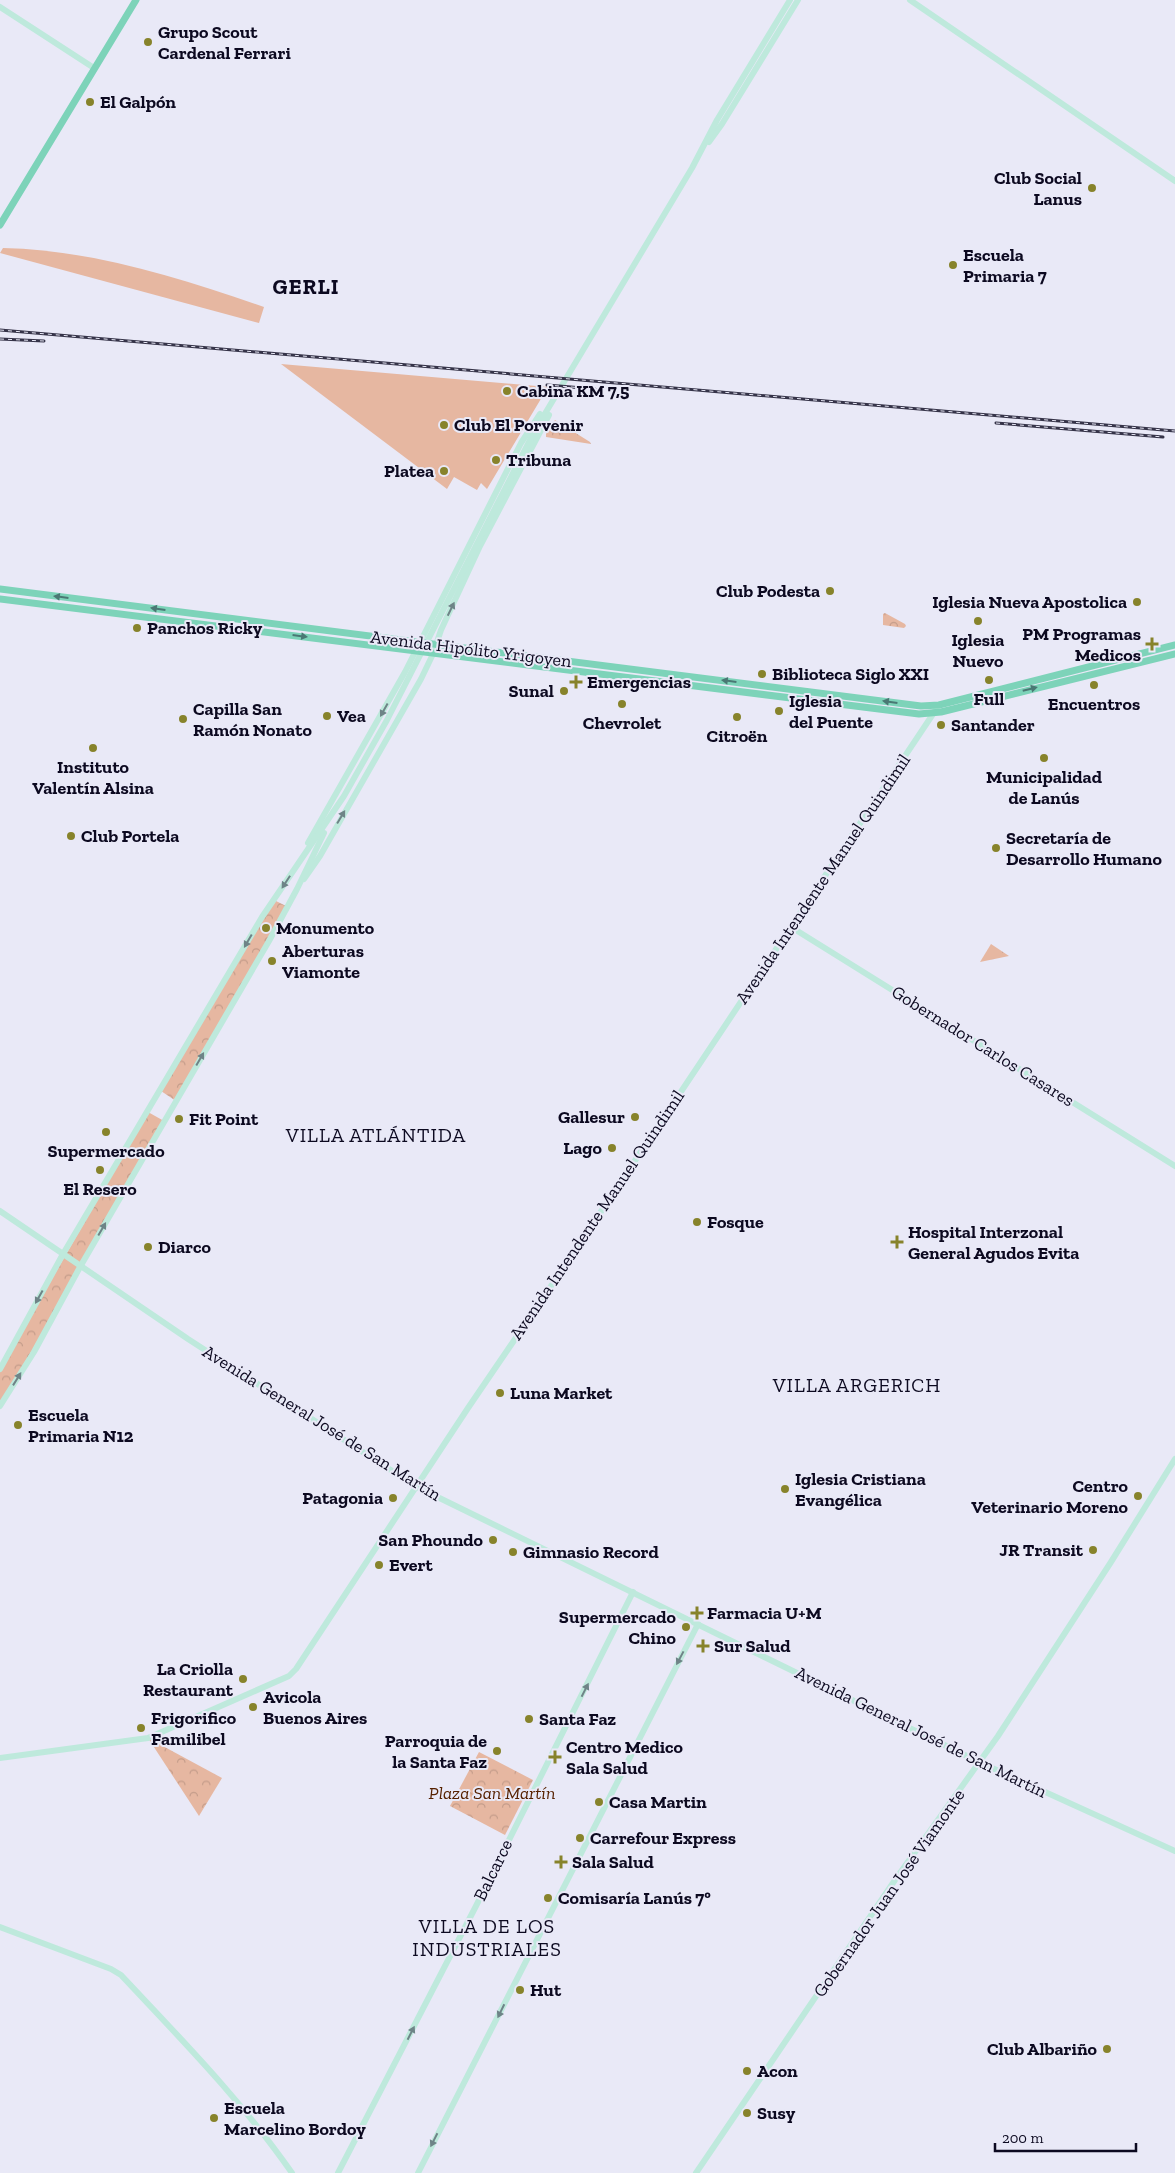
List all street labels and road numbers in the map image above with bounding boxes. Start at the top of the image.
street label: Avenida Hipólito Yrigoyen [369,626,573,672]
street label: Avenida Intendente Manuel Quindimil [731,750,915,1008]
street label: Gobernador Carlos Casares [888,981,1079,1111]
street label: Avenida Intendente Manuel Quindimil [505,1086,689,1344]
street label: Avenida General José de San Martín [199,1340,446,1506]
street label: Avenida General José de San Martín [792,1661,1051,1803]
street label: Gobernador Juan José Viamonte [809,1785,969,2001]
street label: Balcarce [469,1836,517,1904]

